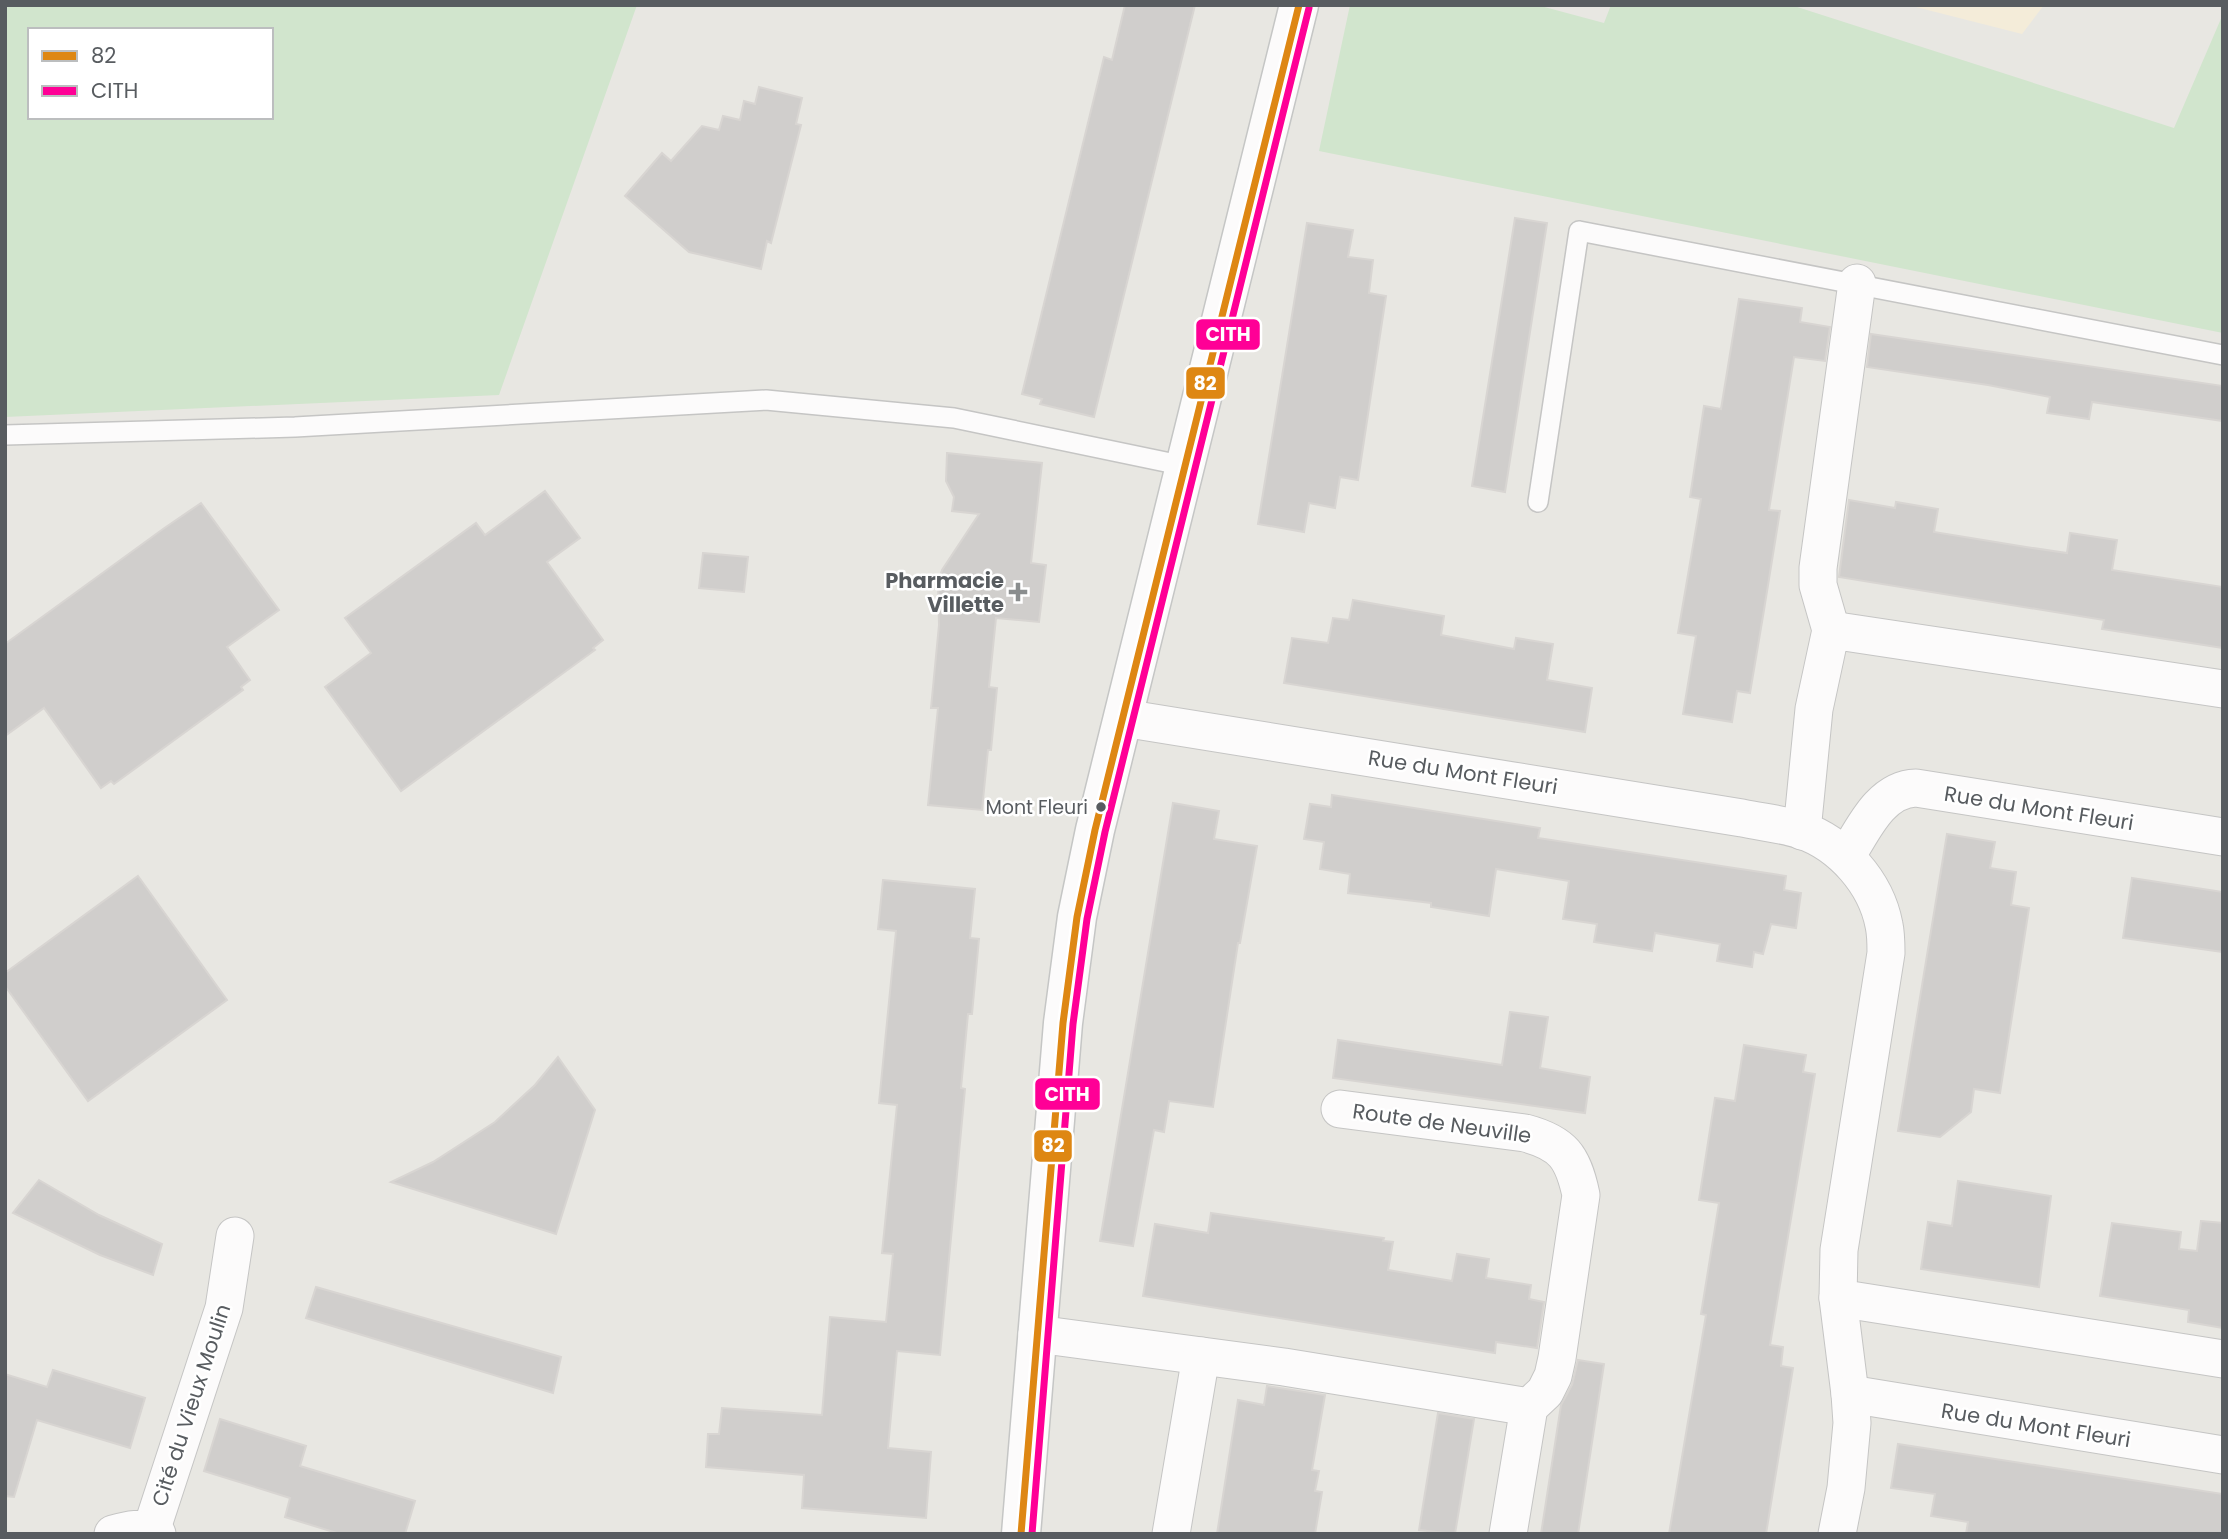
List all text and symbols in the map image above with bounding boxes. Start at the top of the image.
legend [28,28,273,119]
text: 82 [91,41,116,70]
text: CITH [91,76,138,105]
line badge: CITH [1195,318,1261,351]
text: CITH [1205,321,1251,348]
line badge: 82 [1185,366,1226,400]
text: 82 [1193,370,1217,397]
place label: Pharmacie Villette [885,566,1004,619]
marker: Pharmacie Villette [1010,584,1026,600]
street label: Rue du Mont Fleuri [1366,743,1560,801]
street label: Rue du Mont Fleuri [1942,779,2136,837]
place label: Mont Fleuri [985,794,1088,821]
marker: Mont Fleuri [1094,800,1108,814]
line badge: CITH [1034,1077,1101,1111]
text: CITH [1044,1081,1090,1108]
street label: Route de Neuville [1351,1096,1533,1150]
line badge: 82 [1033,1129,1073,1163]
text: 82 [1041,1132,1065,1159]
street label: Cité du Vieux Moulin [145,1300,237,1510]
street label: Rue du Mont Fleuri [1939,1396,2133,1454]

